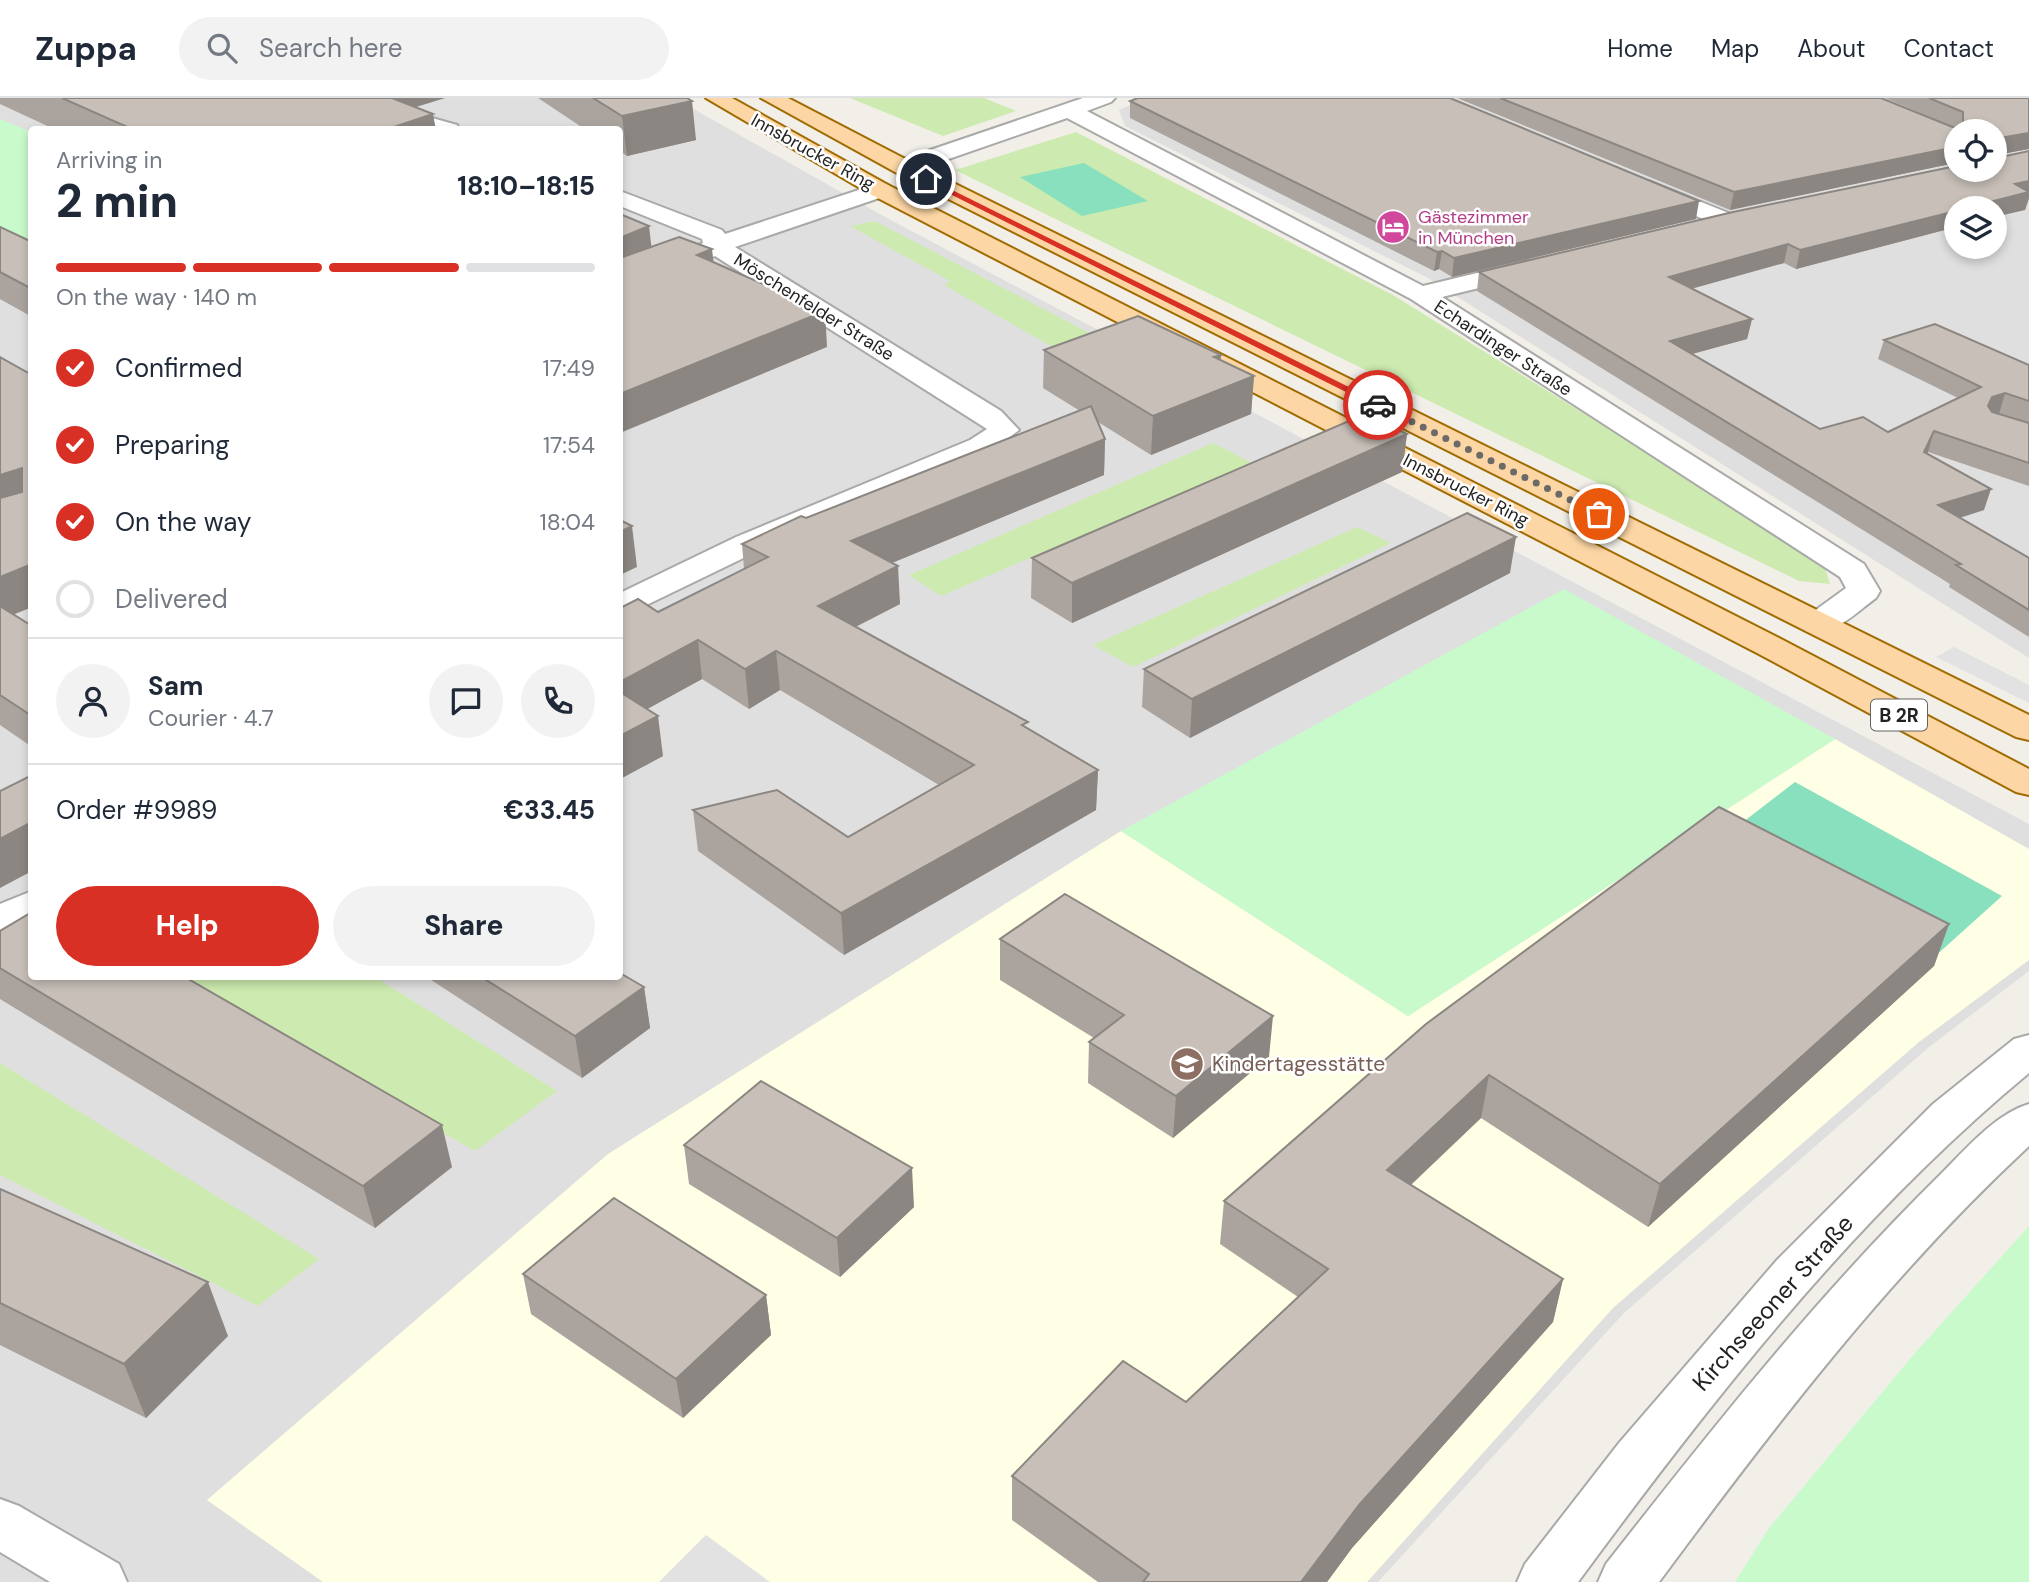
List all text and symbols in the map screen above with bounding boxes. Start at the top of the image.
search box [179,17,669,80]
text: Zuppa [35,27,137,70]
icon: search [203,29,241,67]
text: Search here [259,31,402,65]
text: Home [1607,33,1673,64]
text: Map [1711,33,1759,64]
text: About [1797,33,1866,64]
text: Contact [1904,33,1994,64]
street label: Innsbrucker Ring [747,108,879,196]
map controls [1944,119,2007,259]
button: locate [1944,119,2007,182]
text: Arriving in [56,145,162,175]
pin [896,149,956,209]
icon: home [907,160,945,198]
text: 18:10–18:15 [457,169,595,203]
text: 2 min [56,171,178,231]
button: layers [1944,196,2007,259]
place label: Gästezimmer in München [1418,205,1529,250]
hotel icon: Gästezimmer in München [1374,208,1412,246]
street label: Möschenfelder Straße [729,248,899,366]
text: On the way · 140 m [56,282,257,312]
street label: Echardinger Straße [1429,294,1577,402]
icon: check [56,349,94,387]
text: Confirmed [115,351,242,385]
text: 17:49 [542,353,595,383]
courier [1343,370,1413,440]
icon: car [1359,386,1397,424]
icon: check [56,426,94,464]
text: Preparing [115,428,230,462]
text: 17:54 [543,430,595,460]
street label: Innsbrucker Ring [1399,448,1533,532]
pin [1569,484,1629,544]
icon: bag [1580,495,1618,533]
icon: check [56,503,94,541]
text: On the way [115,505,251,539]
text: 18:04 [540,507,595,537]
text: Delivered [115,582,228,616]
button: person [56,664,130,738]
button: chat [429,664,503,738]
button: phone [521,664,595,738]
text: Sam [148,669,203,703]
road number: B 2R [1871,700,1927,730]
text: Courier · 4.7 [148,703,274,733]
text: Order #9989 [56,793,217,827]
text: €33.45 [503,793,595,827]
button: Help [56,886,319,966]
button: Share [333,886,595,966]
school or university icon: Kindertagesstätte [1168,1045,1206,1083]
place label: Kindertagesstätte [1212,1050,1385,1078]
street label: Kirchseeoner Straße [1685,1208,1860,1397]

